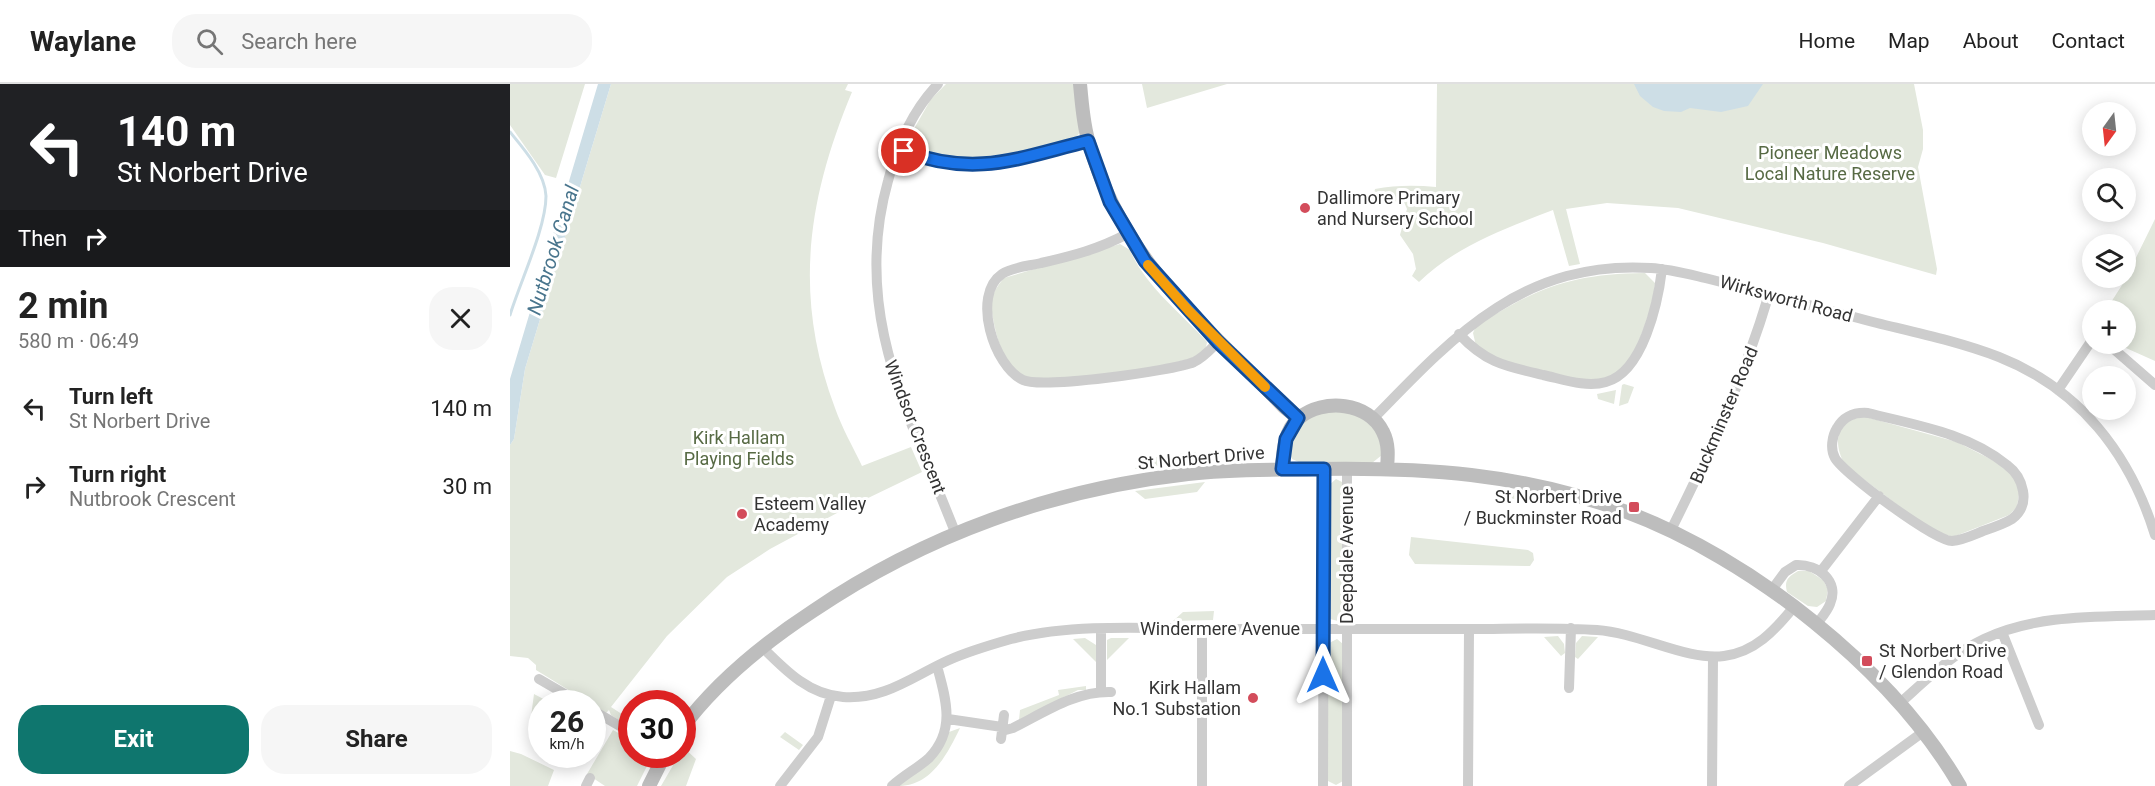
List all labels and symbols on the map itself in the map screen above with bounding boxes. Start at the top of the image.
north arrow [2082,102,2136,156]
pin [878,125,929,176]
park label: Pioneer Meadows Local Nature Reserve [1745,142,1915,184]
water label: Nutbrook Canal [522,182,584,318]
place label: Dallimore Primary and Nursery School [1317,187,1473,229]
marker: Dallimore Primary and Nursery School [1298,201,1312,215]
street label: Wirksworth Road [1717,271,1855,326]
street label: Buckminster Road [1685,343,1762,486]
street label: Windsor Crescent [880,357,951,497]
park label: Kirk Hallam Playing Fields [684,427,794,469]
street label: St Norbert Drive [1137,441,1265,474]
street label: Deepdale Avenue [1336,486,1357,624]
place label: St Norbert Drive / Buckminster Road [1464,486,1622,528]
place label: Esteem Valley Academy [754,493,867,535]
marker: St Norbert Drive / Buckminster Road [1627,500,1641,514]
marker: Esteem Valley Academy [735,507,749,521]
street label: Windermere Avenue [1140,618,1300,639]
place label: St Norbert Drive / Glendon Road [1879,640,2006,682]
position arrow [1291,643,1355,707]
marker: St Norbert Drive / Glendon Road [1860,654,1874,668]
place label: Kirk Hallam No.1 Substation [1112,677,1241,719]
speed limit sign: 30 [618,690,696,768]
marker: Kirk Hallam No.1 Substation [1246,691,1260,705]

